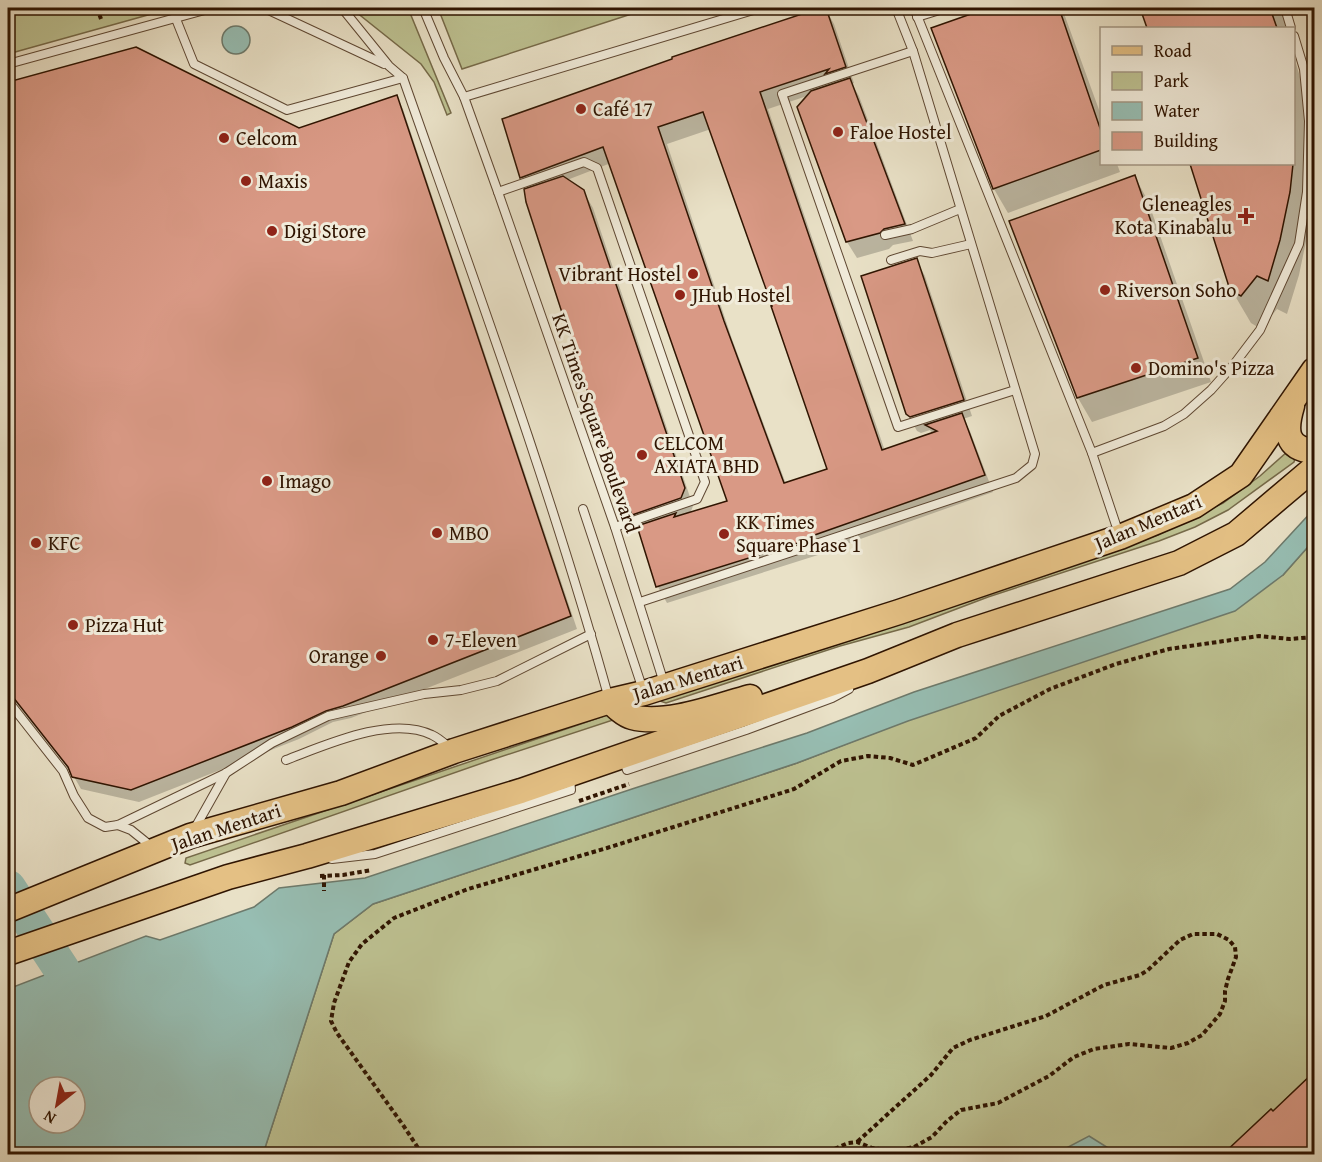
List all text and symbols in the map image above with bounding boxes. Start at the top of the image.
legend [1100,27,1295,165]
text: Road [1154,37,1192,64]
text: Park [1154,67,1190,94]
place label: Café 17 [593,94,653,123]
text: Water [1154,97,1200,124]
marker: Café 17 [574,102,588,116]
place label: Faloe Hostel [850,117,952,146]
place label: Celcom [236,123,298,152]
marker: Faloe Hostel [831,125,845,139]
text: Building [1154,127,1218,154]
marker: Celcom [217,131,231,145]
place label: Maxis [258,166,308,195]
marker: Maxis [239,174,253,188]
place label: Gleneagles Kota Kinabalu [1115,189,1232,241]
marker: Gleneagles Kota Kinabalu [1237,207,1255,225]
place label: Digi Store [284,216,366,245]
marker: Digi Store [265,224,279,238]
place label: Vibrant Hostel [558,259,681,288]
marker: Vibrant Hostel [686,267,700,281]
place label: Riverson Soho [1117,275,1236,304]
place label: JHub Hostel [689,280,791,309]
marker: Riverson Soho [1098,283,1112,297]
marker: JHub Hostel [673,288,687,302]
street label: KK Times Square Boulevard [545,309,648,537]
place label: Domino's Pizza [1148,353,1275,382]
marker: Domino's Pizza [1129,361,1143,375]
place label: CELCOM AXIATA BHD [654,428,759,480]
marker: CELCOM AXIATA BHD [635,448,649,462]
place label: Imago [279,466,331,495]
marker: Imago [260,474,274,488]
street label: Jalan Mentari [1087,486,1206,558]
place label: KK Times Square Phase 1 [736,507,861,559]
place label: MBO [449,518,489,547]
marker: MBO [430,526,444,540]
marker: KK Times Square Phase 1 [717,527,731,541]
place label: KFC [48,528,81,557]
marker: KFC [29,536,43,550]
place label: Pizza Hut [85,610,164,639]
marker: Pizza Hut [66,618,80,632]
place label: 7-Eleven [445,625,517,654]
marker: 7-Eleven [426,633,440,647]
place label: Orange [309,641,369,670]
street label: Jalan Mentari [626,647,747,709]
marker: Orange [374,649,388,663]
street label: Jalan Mentari [164,795,285,859]
north arrow [27,1075,87,1135]
text: N [38,1105,60,1131]

